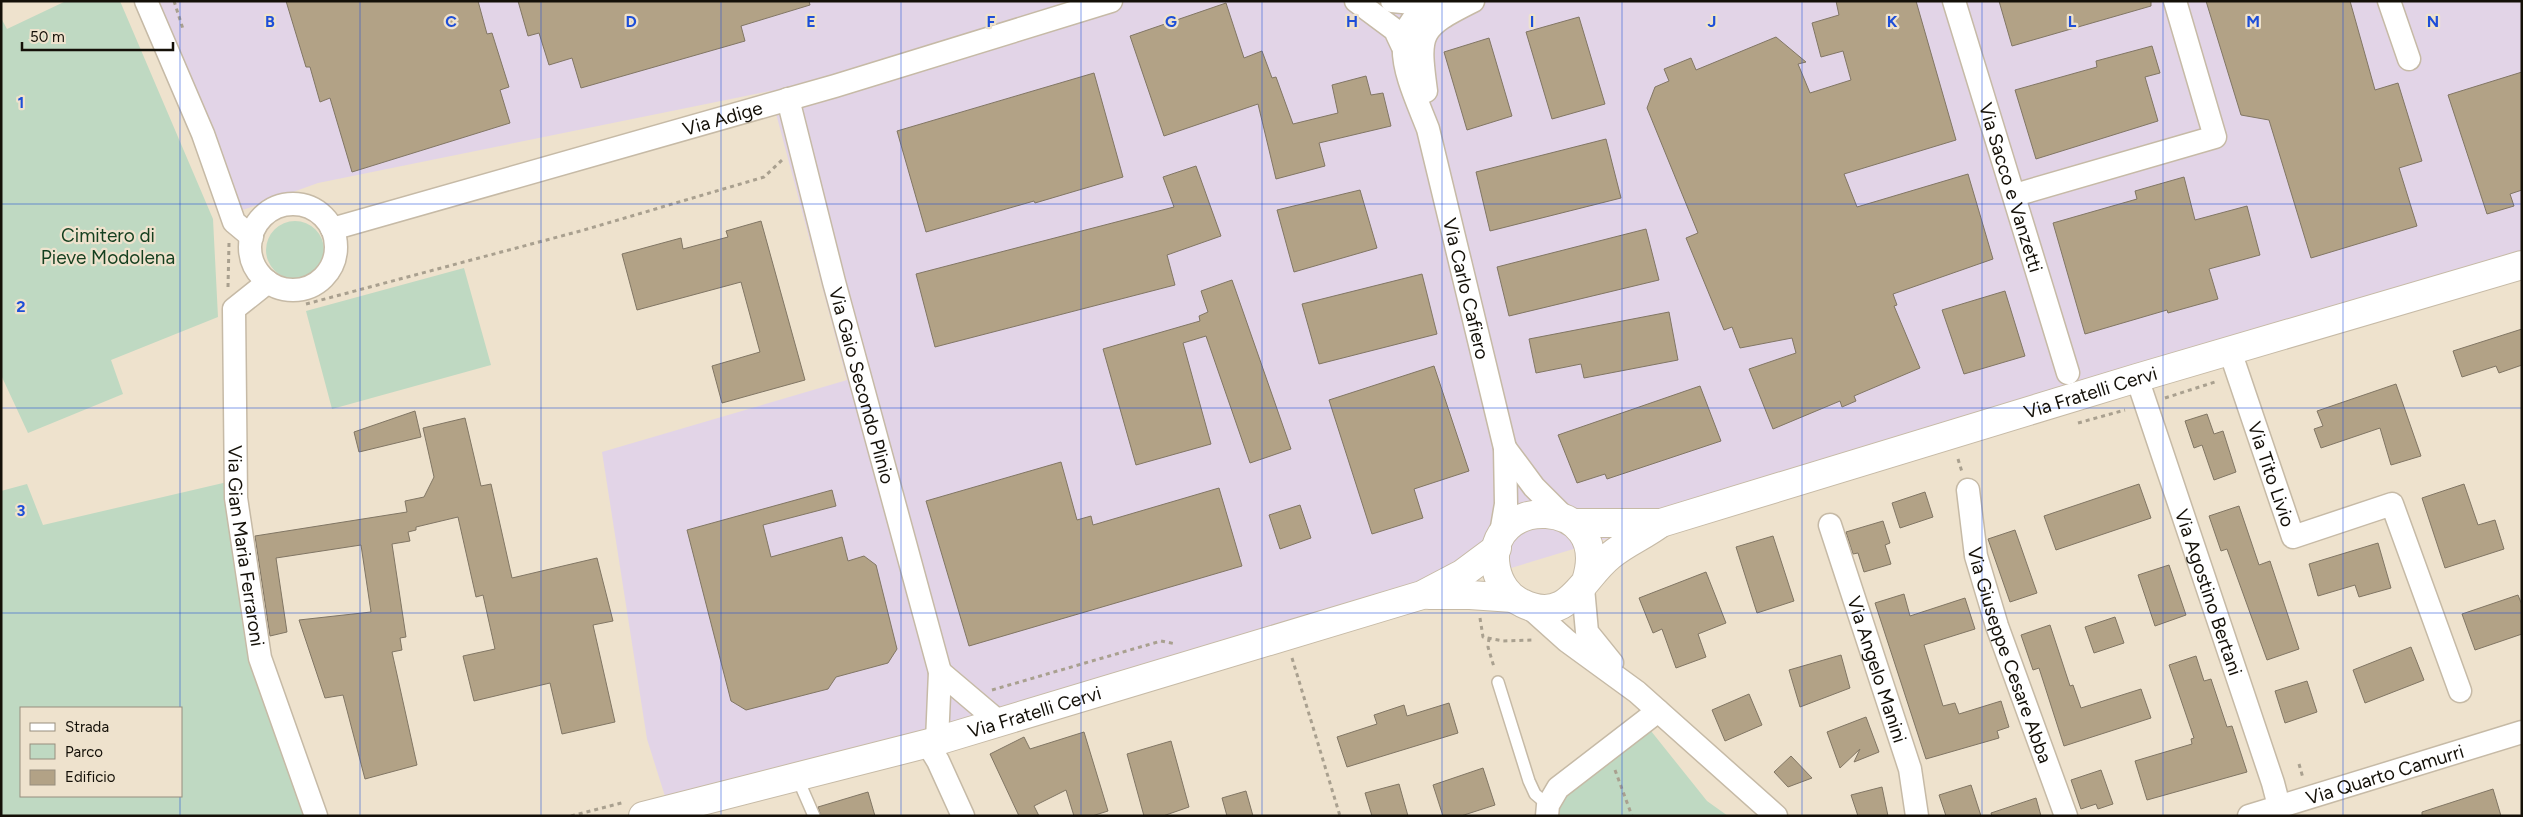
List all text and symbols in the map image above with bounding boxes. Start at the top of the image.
text: B [265,12,275,31]
text: C [445,12,457,31]
text: D [625,12,637,31]
text: E [806,12,816,31]
text: F [987,12,996,31]
text: G [1165,12,1177,31]
text: H [1346,12,1358,31]
text: I [1530,12,1534,31]
text: J [1708,12,1716,31]
text: K [1887,12,1898,31]
text: L [2068,12,2077,31]
text: M [2246,12,2260,31]
text: N [2427,12,2439,31]
scale bar [22,20,174,52]
text: 50 m [30,28,65,46]
text: 1 [18,93,24,112]
street label: Via Adige [680,96,765,140]
street label: Via Sacco e Vanzetti [1974,100,2048,275]
street label: Via Carlo Cafiero [1438,216,1495,362]
park label: Cimitero di Pieve Modolena [41,224,175,269]
street label: Via Gaio Secondo Plinio [824,285,900,486]
text: 2 [16,297,26,316]
street label: Via Fratelli Cervi [2021,361,2160,423]
street label: Via Tito Livio [2243,419,2300,530]
street label: Via Gian Maria Ferraroni [224,445,270,648]
text: 3 [17,501,26,520]
street label: Via Agostino Bertani [2170,506,2248,678]
street label: Via Giuseppe Cesare Abba [1963,546,2057,766]
street label: Via Angelo Manini [1843,593,1912,746]
street label: Via Fratelli Cervi [965,681,1104,743]
legend [20,707,182,797]
text: Strada [65,718,109,736]
street label: Via Quarto Camurri [2303,739,2466,809]
text: Parco [65,743,103,761]
text: Edificio [65,768,116,786]

